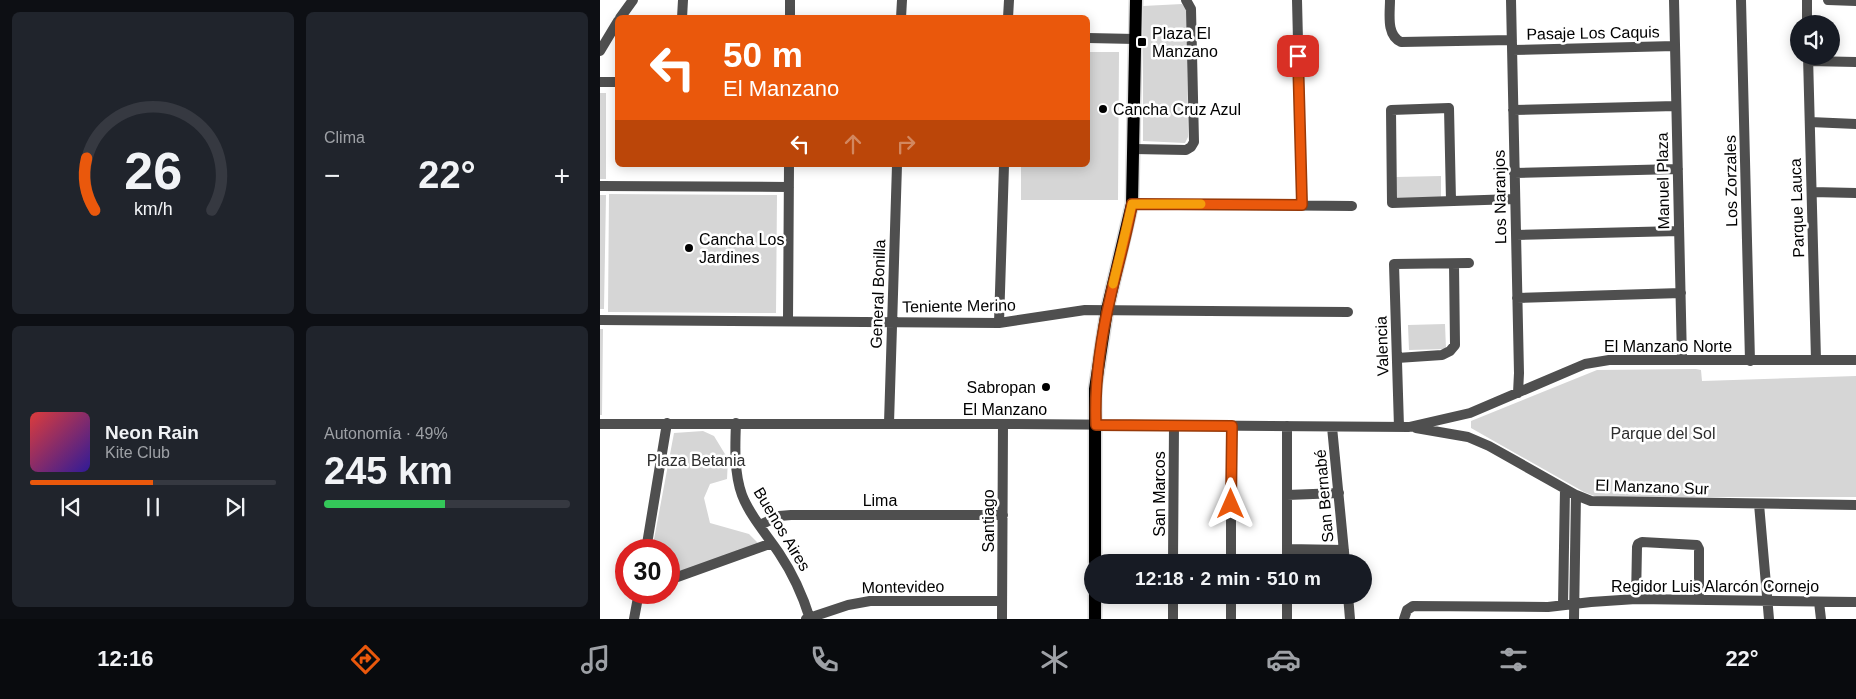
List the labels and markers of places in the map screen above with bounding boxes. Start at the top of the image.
place label: Plaza El Manzano [1152,25,1218,60]
pin [1277,35,1319,77]
marker: Plaza El Manzano [1136,36,1148,48]
place label: Cancha Cruz Azul [1113,101,1241,118]
marker: Cancha Cruz Azul [1097,103,1109,115]
place label: Cancha Los Jardines [699,231,784,266]
marker: Cancha Los Jardines [683,242,695,254]
place label: Sabropan [967,379,1036,396]
marker: Sabropan [1040,381,1052,393]

